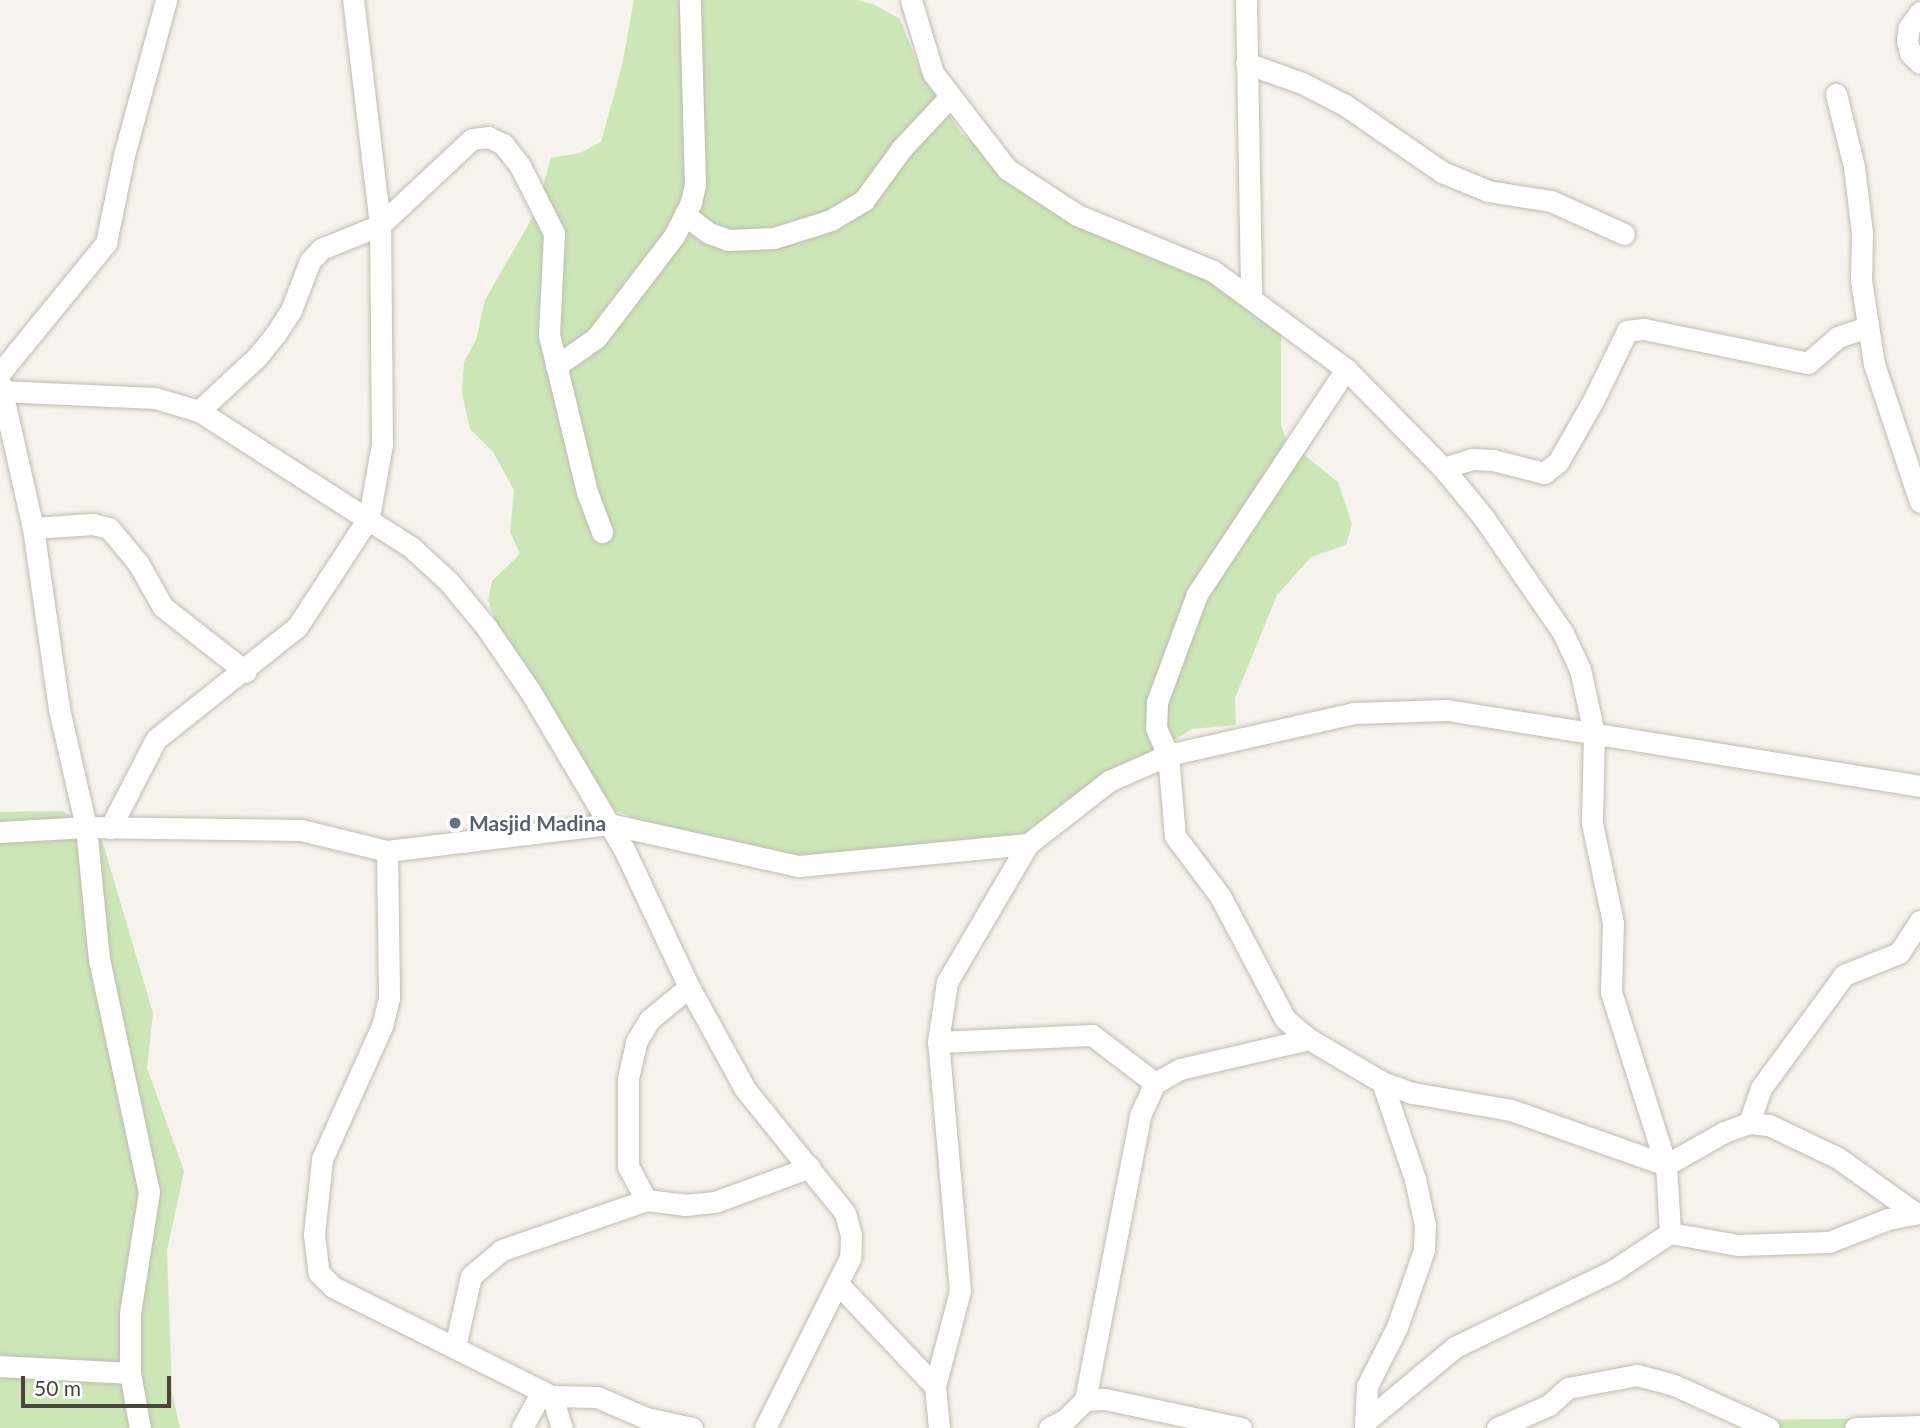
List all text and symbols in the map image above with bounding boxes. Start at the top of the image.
place label: Masjid Madina [469,810,606,836]
marker: Masjid Madina [447,815,463,831]
scale bar [24,1362,175,1406]
text: 50 m [34,1375,81,1400]

